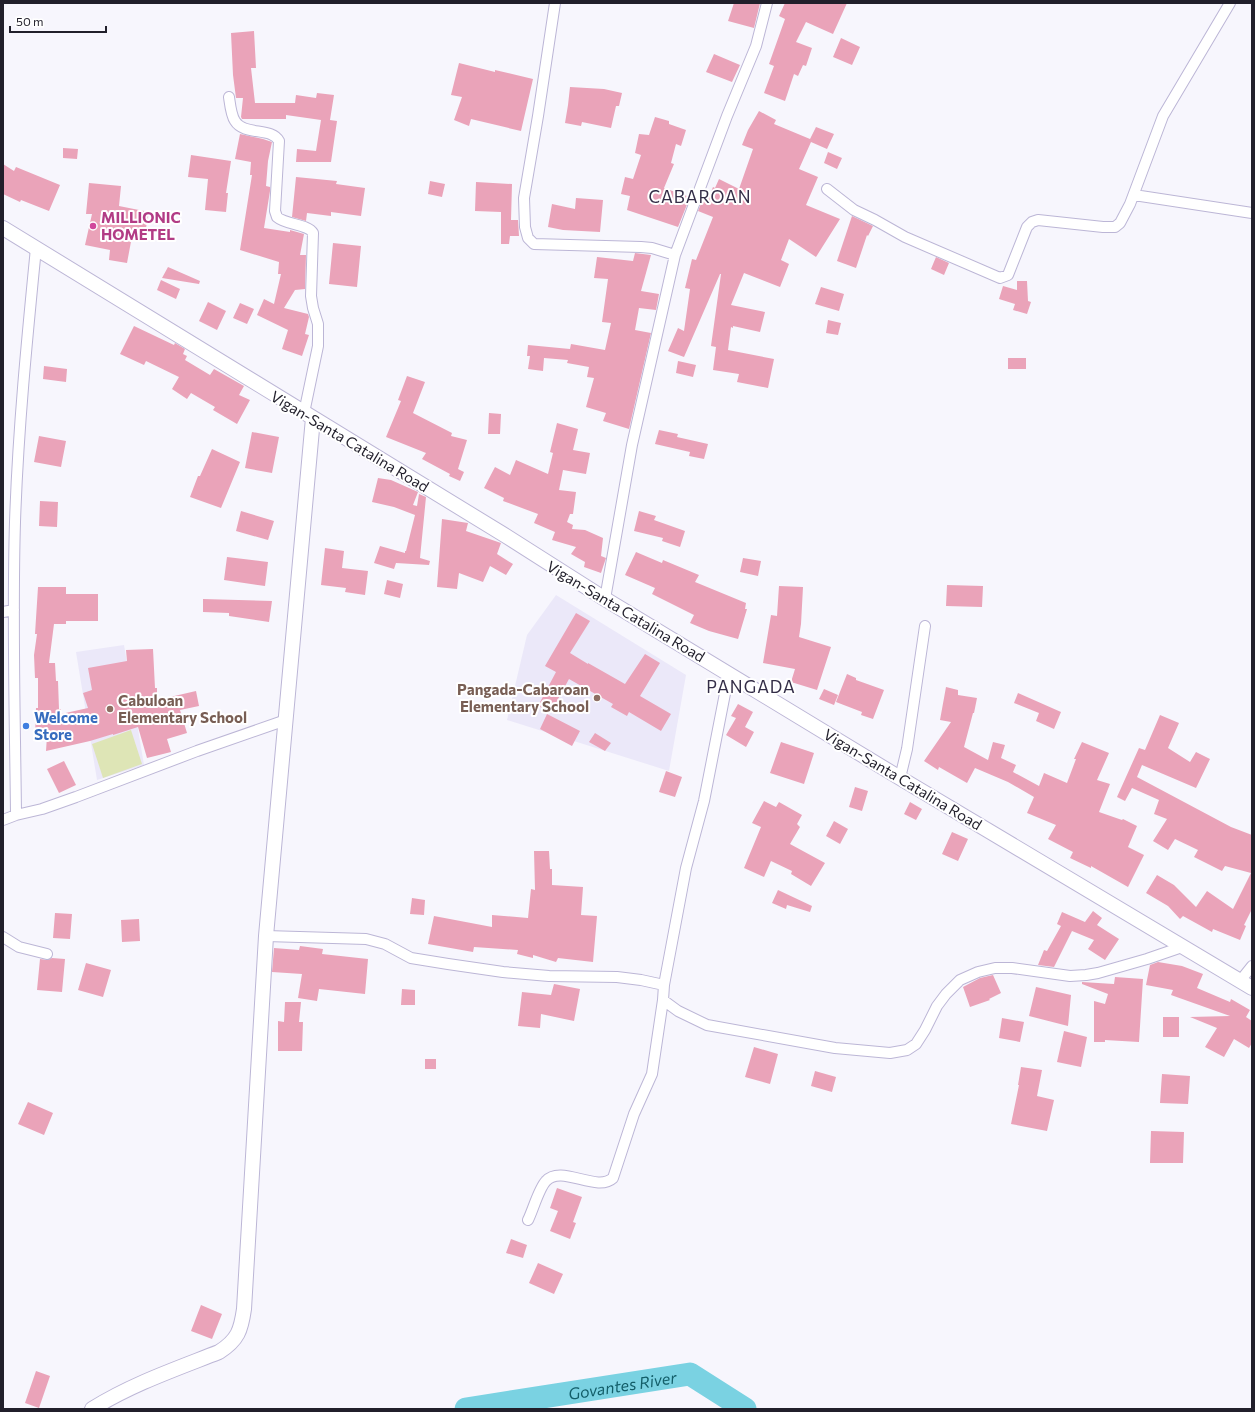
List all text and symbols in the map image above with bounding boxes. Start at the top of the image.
scale bar [10,8,106,34]
text: 50 m [16,14,44,28]
district label: CABAROAN [648,186,752,207]
place label: MILLIONIC HOMETEL [101,208,181,243]
marker: MILLIONIC HOMETEL [88,221,98,231]
street label: Vigan-Santa Catalina Road [268,387,432,495]
street label: Vigan-Santa Catalina Road [544,557,708,665]
district label: PANGADA [706,676,796,697]
place label: Pangada-Cabaroan Elementary School [457,680,589,715]
place label: Cabuloan Elementary School [118,691,247,726]
marker: Pangada-Cabaroan Elementary School [592,693,602,703]
marker: Cabuloan Elementary School [105,704,115,714]
place label: Welcome Store [34,708,98,743]
marker: Welcome Store [21,721,31,731]
street label: Vigan-Santa Catalina Road [821,725,985,833]
water label: Govantes River [567,1367,678,1402]

